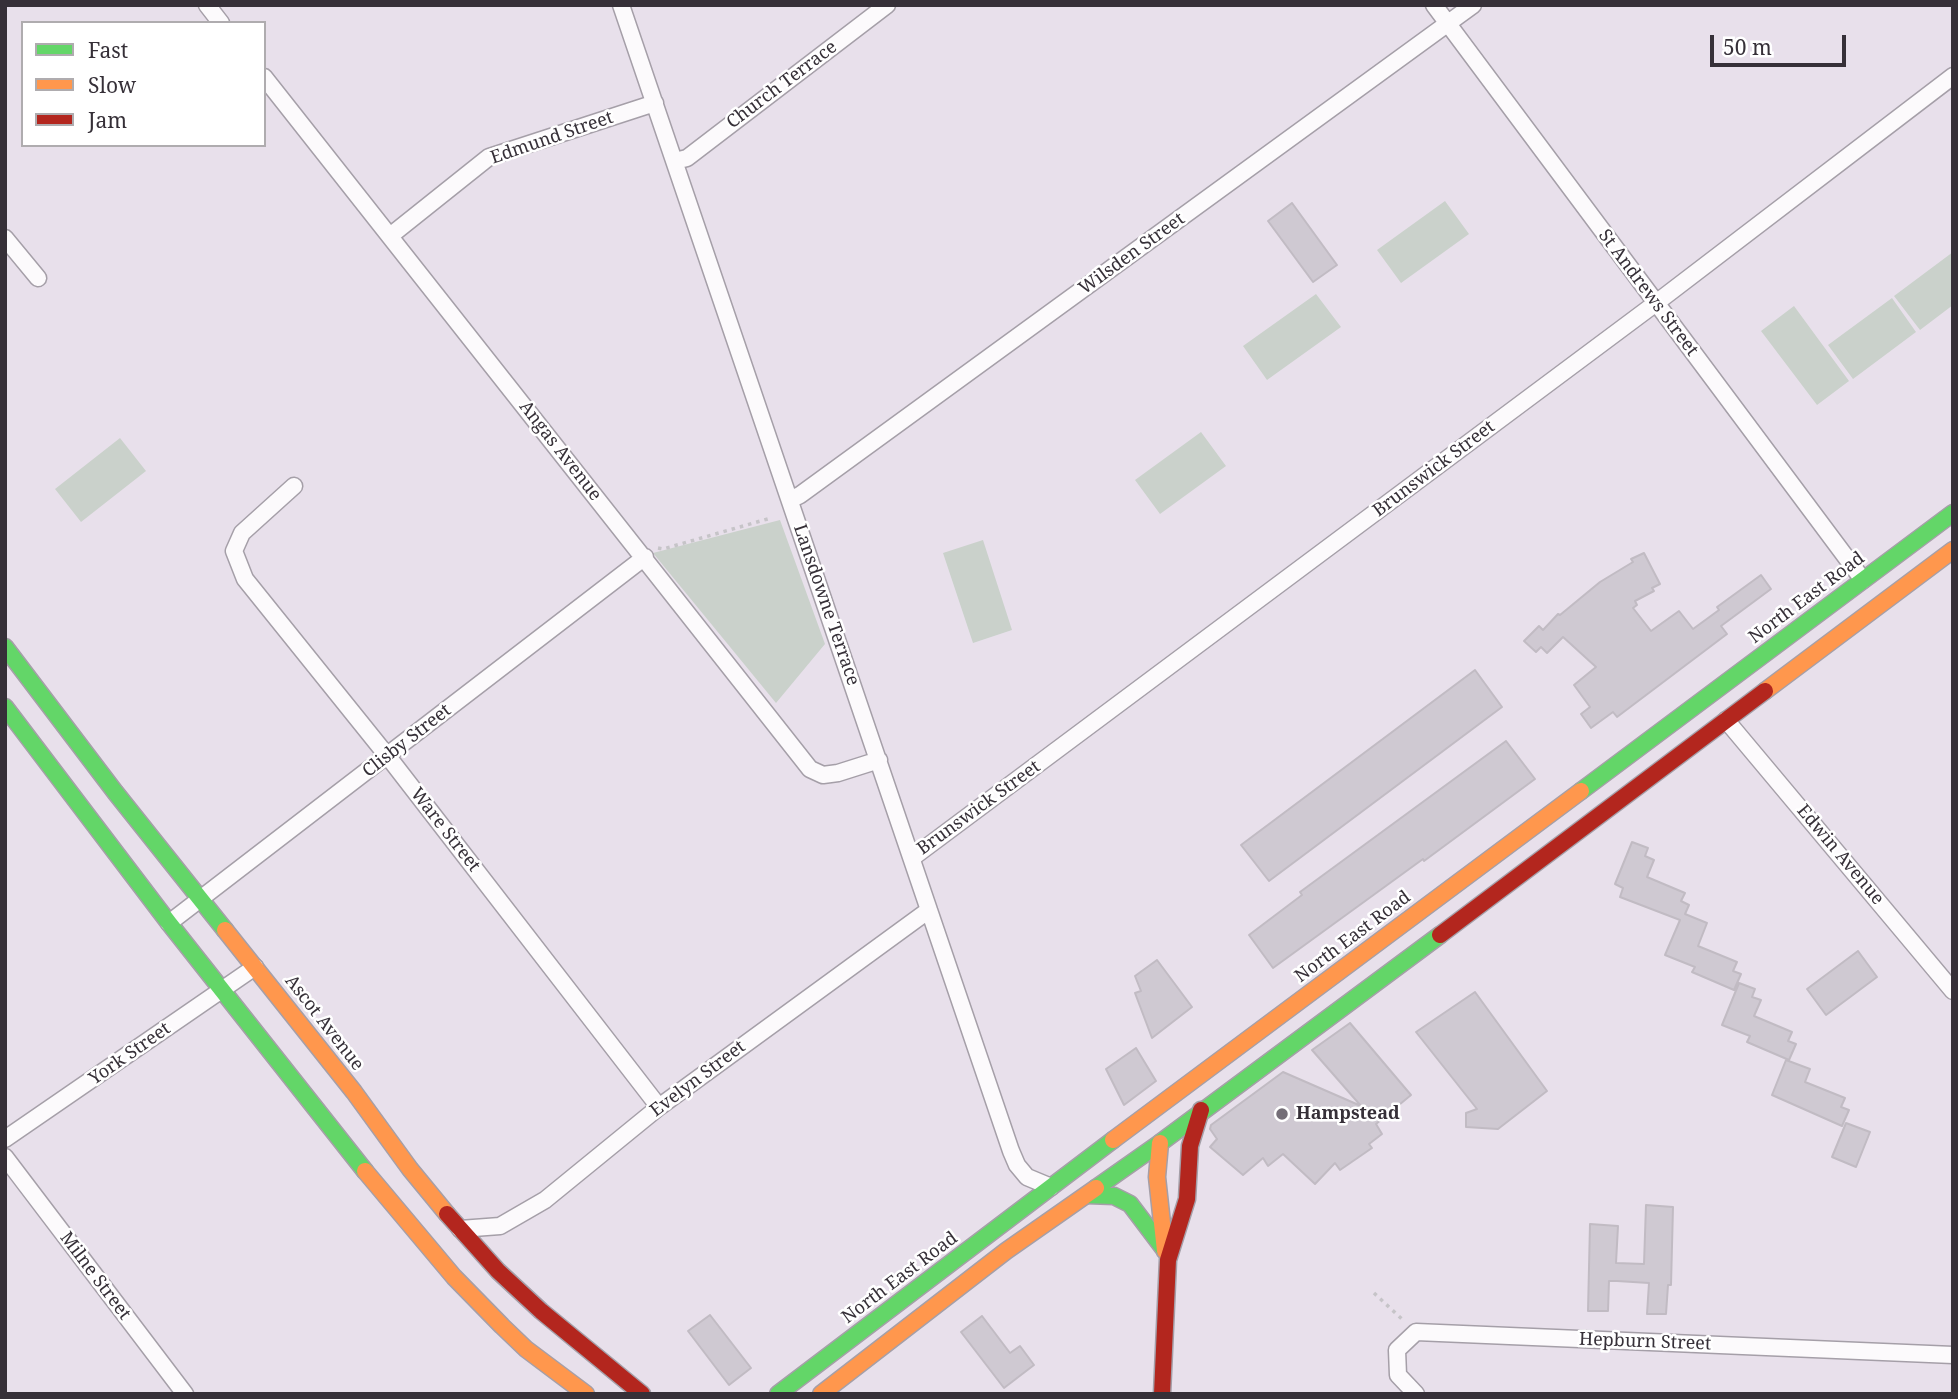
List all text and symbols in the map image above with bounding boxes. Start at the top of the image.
legend [21,21,266,147]
scale bar [1713,21,1850,65]
text: 50 m [1723,33,1772,61]
text: Fast [88,36,128,64]
street label: Church Terrace [723,37,841,133]
text: Slow [88,71,136,99]
text: Jam [88,106,127,134]
street label: Edmund Street [488,107,616,169]
street label: Wilsden Street [1075,208,1189,300]
street label: St Andrews Street [1593,225,1703,361]
street label: Angas Avenue [514,397,606,505]
street label: Brunswick Street [1369,416,1499,522]
street label: Lansdowne Terrace [788,522,864,688]
street label: North East Road [1745,548,1869,648]
street label: Clisby Street [358,700,456,782]
street label: Brunswick Street [913,756,1045,860]
street label: Ware Street [405,784,485,876]
street label: Edwin Avenue [1792,801,1888,909]
street label: North East Road [1291,887,1415,987]
street label: Ascot Avenue [280,971,368,1075]
street label: York Street [85,1018,175,1090]
street label: Evelyn Street [646,1036,750,1122]
place label: Hampstead [1296,1103,1400,1125]
marker: Hampstead [1274,1106,1290,1122]
street label: Milne Street [55,1228,135,1324]
street label: North East Road [838,1228,962,1328]
street label: Hepburn Street [1578,1329,1712,1355]

